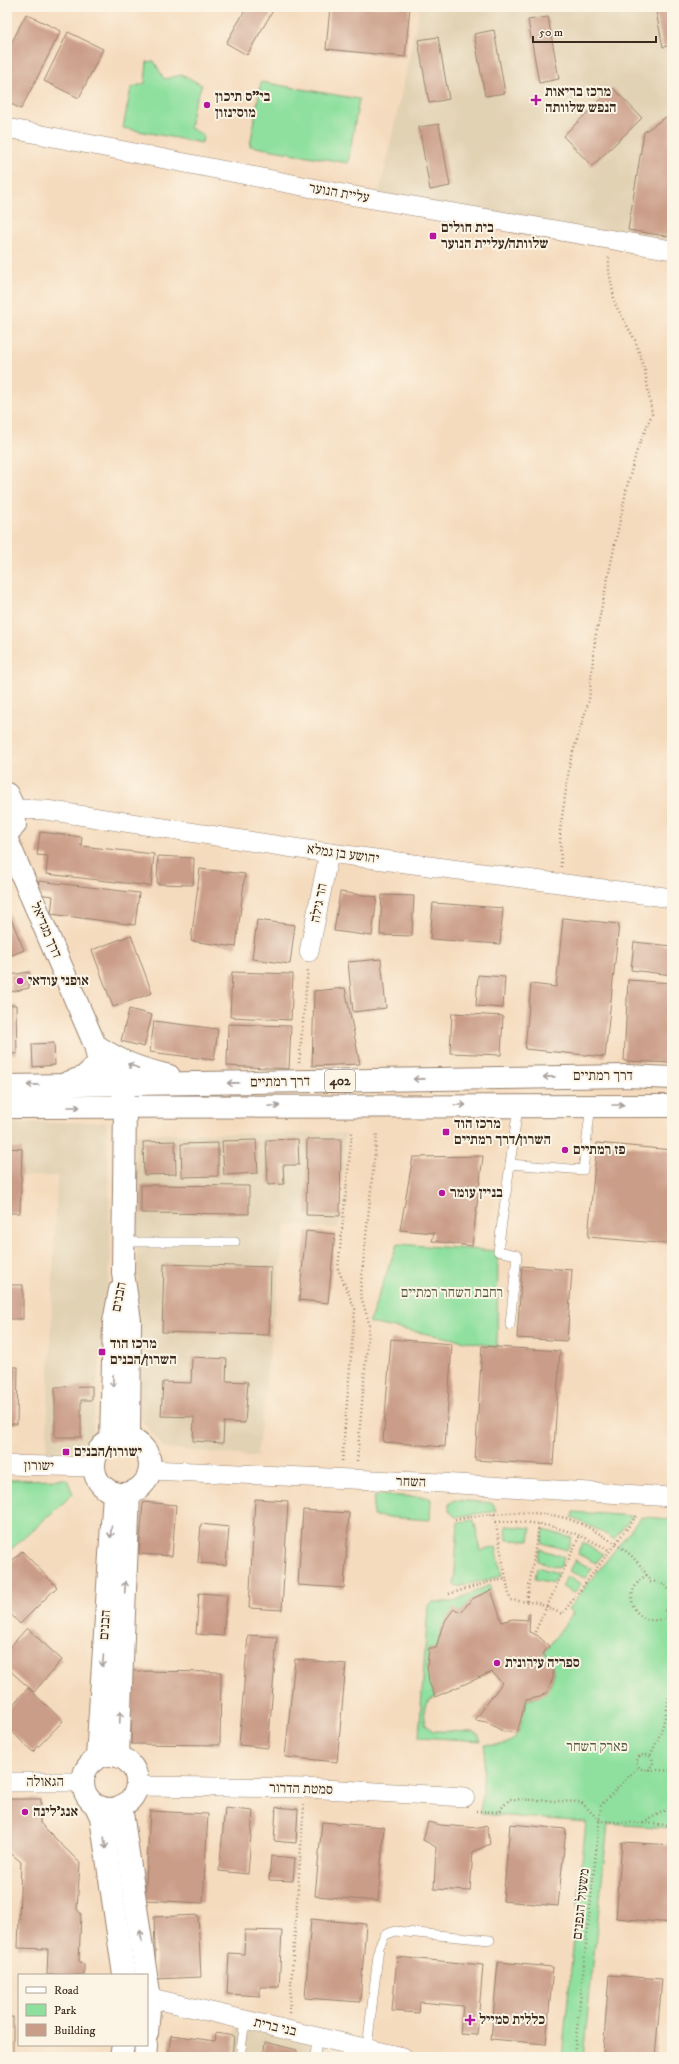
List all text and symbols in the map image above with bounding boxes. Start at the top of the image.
scale bar [533,18,656,44]
text: 50 m [539,25,563,40]
place label: מרכז בריאות הנפש שלוותה [545,83,616,117]
place label: בי"ס תיכון מוסינזון [215,88,270,122]
marker: מרכז בריאות הנפש שלוותה [530,94,542,106]
marker: בי"ס תיכון מוסינזון [202,100,212,110]
street label: עליית הנוער [307,179,371,207]
place label: בית חולים שלוותה/עליית הנוער [441,219,548,253]
marker: בית חולים שלוותה/עליית הנוער [428,231,438,241]
street label: יהושע בן גמלא [306,840,380,868]
street label: הר גילה [306,882,332,924]
street label: דרך מגדיאל [26,899,66,961]
place label: אופני עודאי [28,972,89,990]
marker: אופני עודאי [15,976,25,986]
one-way arrow [128,1062,140,1070]
street label: דרך רמתיים [573,1067,633,1085]
road number: 402 [325,1070,355,1092]
street label: דרך רמתיים [250,1072,310,1092]
one-way arrow [543,1073,556,1081]
one-way arrow [413,1075,426,1083]
one-way arrow [227,1079,240,1086]
one-way arrow [27,1082,40,1089]
one-way arrow [453,1101,466,1109]
one-way arrow [611,1101,624,1109]
one-way arrow [267,1102,280,1110]
one-way arrow [67,1103,80,1111]
place label: מרכז הוד השרון/דרך רמתיים [454,1115,551,1149]
marker: מרכז הוד השרון/דרך רמתיים [441,1127,451,1137]
place label: פז רמתיים [573,1141,625,1159]
marker: פז רמתיים [560,1145,570,1155]
place label: בניין עומר [450,1184,503,1202]
marker: בניין עומר [437,1188,447,1198]
street label: הבנים [107,1280,131,1314]
park label: רחבת השחר רמתיים [401,1284,503,1302]
place label: מרכז הוד השרון/הבנים [110,1335,177,1369]
marker: מרכז הוד השרון/הבנים [97,1347,107,1357]
one-way arrow [109,1374,116,1387]
place label: ישורון/הבנים [74,1443,142,1461]
marker: ישורון/הבנים [61,1447,71,1457]
street label: ישורון [24,1457,54,1475]
street label: השחר [396,1472,426,1492]
one-way arrow [108,1525,115,1538]
one-way arrow [122,1581,129,1594]
street label: הבנים [95,1609,115,1641]
one-way arrow [100,1654,107,1667]
place label: ספריה עירונית [505,1654,580,1672]
marker: ספריה עירונית [492,1658,502,1668]
one-way arrow [116,1711,123,1724]
park label: פארק השחר [566,1738,628,1756]
street label: הגאולה [26,1773,64,1791]
street label: סמטת הדרור [269,1779,333,1799]
place label: אנג'לינה [33,1803,78,1821]
marker: אנג'לינה [20,1807,30,1817]
one-way arrow [101,1837,109,1850]
street label: משעול הגפנים [568,1867,594,1941]
one-way arrow [137,1930,145,1943]
legend [18,1974,148,2046]
text: Road [54,1983,79,1998]
text: Park [54,2003,76,2018]
place label: כללית סמייל [479,2011,545,2029]
street label: בני ברית [252,2013,298,2041]
marker: כללית סמייל [464,2014,476,2026]
text: Building [54,2023,95,2038]

